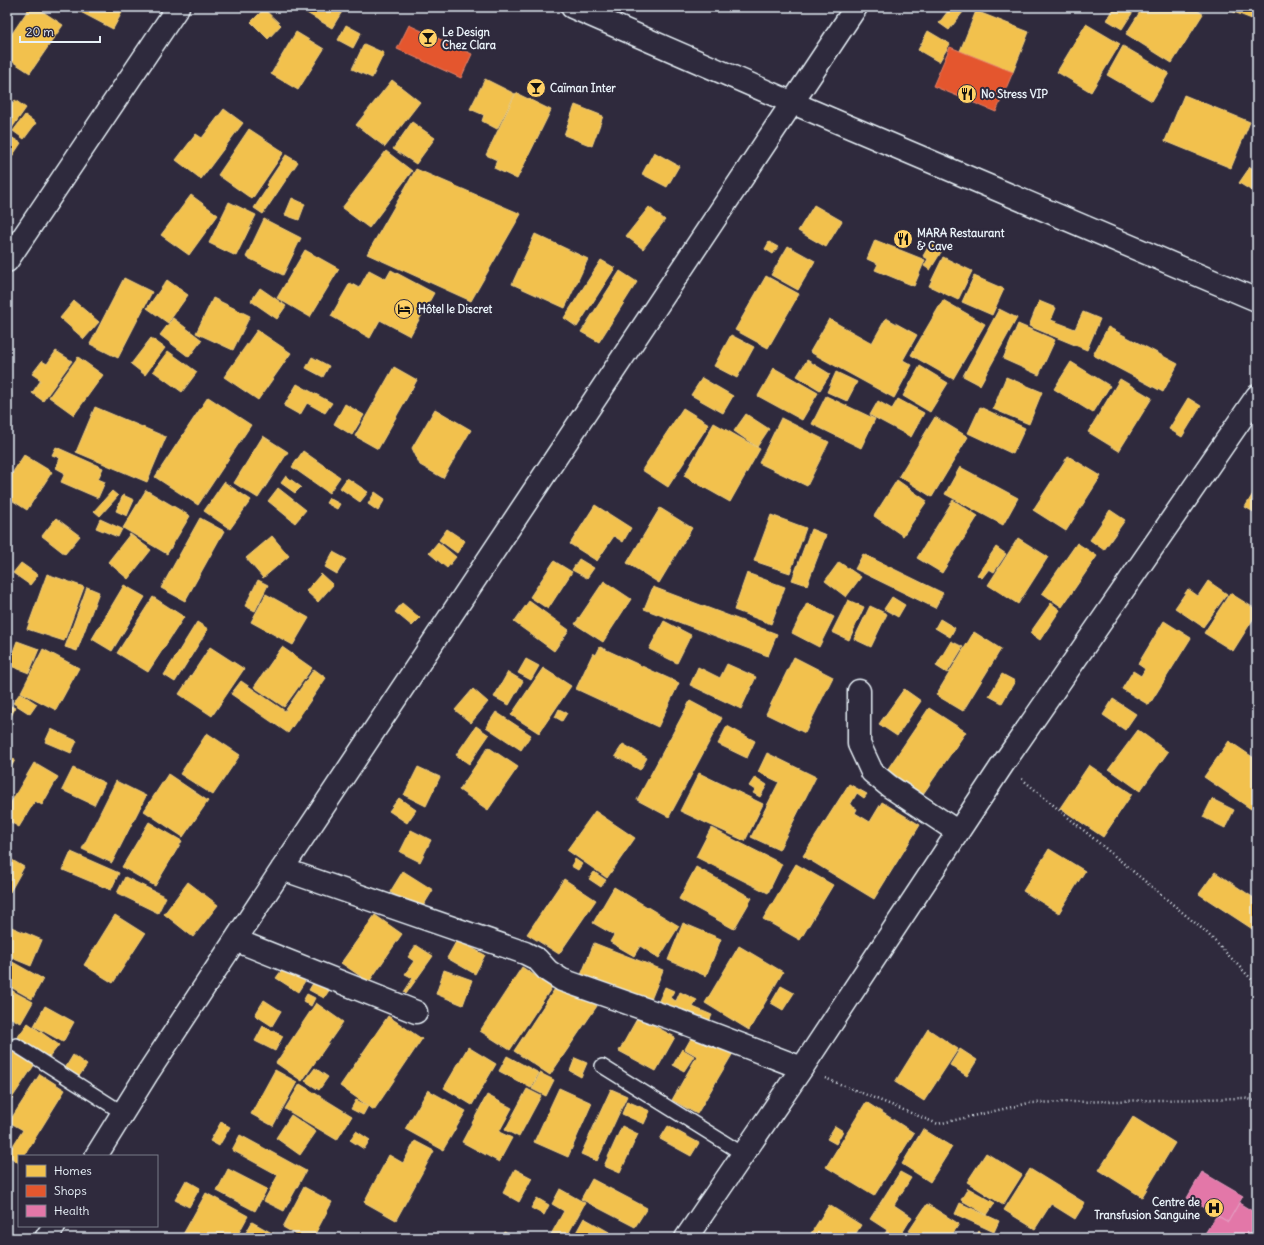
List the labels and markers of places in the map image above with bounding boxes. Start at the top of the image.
place label: Le Design Chez Clara [442,25,497,52]
bar icon: Le Design Chez Clara [417,27,439,49]
bar icon: Caïman Inter [525,77,547,99]
place label: Caïman Inter [550,81,616,95]
restaurant icon: No Stress VIP [956,83,978,105]
place label: No Stress VIP [981,87,1048,101]
place label: MARA Restaurant & Cave [917,226,1005,253]
restaurant icon: MARA Restaurant & Cave [892,228,914,250]
hotel icon: Hôtel le Discret [393,298,415,320]
place label: Hôtel le Discret [418,302,493,316]
place label: Centre de Transfusion Sanguine [1094,1195,1200,1223]
hospital icon: Centre de Transfusion Sanguine [1203,1197,1225,1219]

